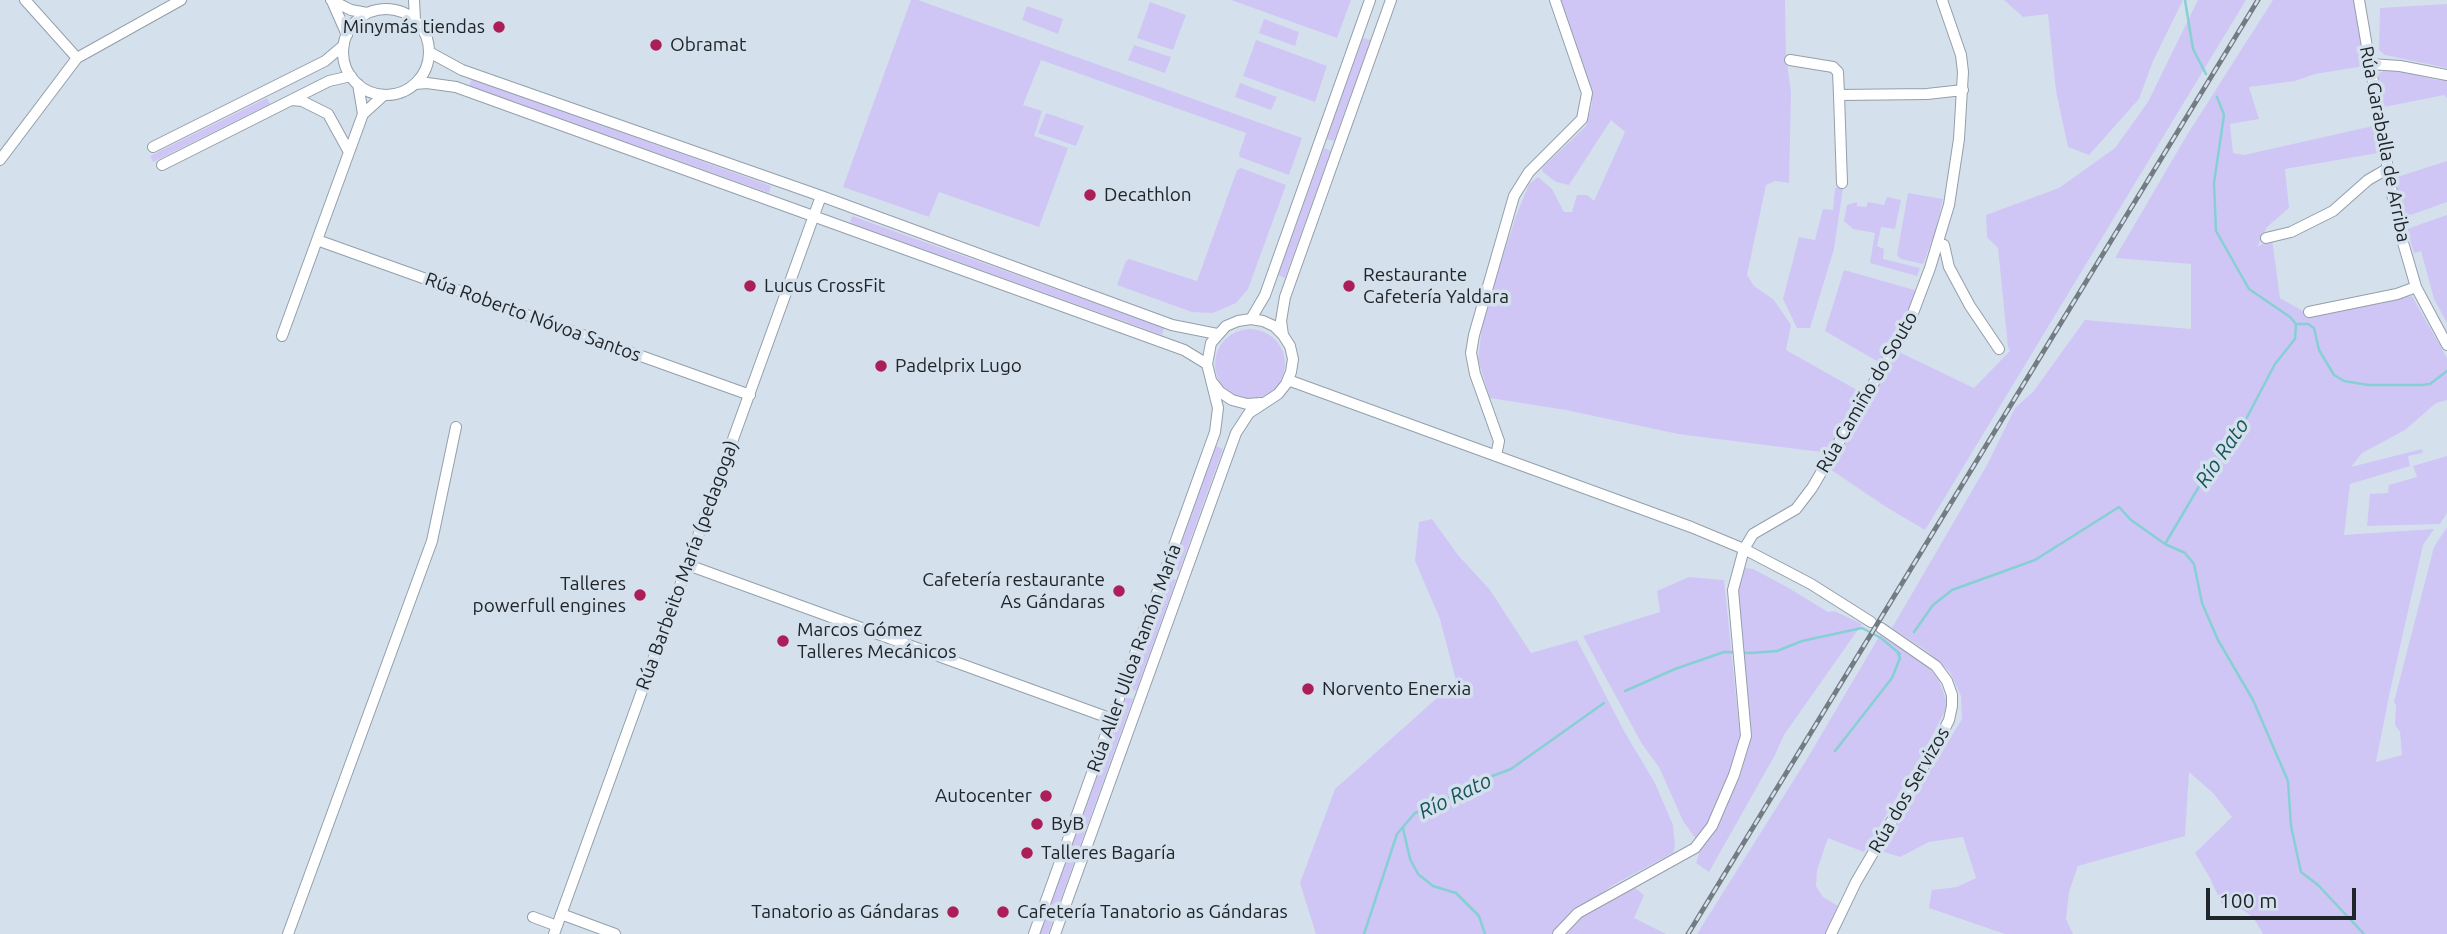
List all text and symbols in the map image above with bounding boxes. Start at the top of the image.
place label: Minymás tiendas [343,16,485,38]
marker: Minymás tiendas [491,19,507,35]
place label: Obramat [670,34,746,56]
marker: Obramat [648,37,664,53]
street label: Rúa Garaballa de Arriba [2355,44,2415,244]
place label: Decathlon [1104,184,1192,206]
marker: Decathlon [1082,187,1098,203]
place label: Restaurante Cafetería Yaldara [1363,264,1509,308]
street label: Rúa Roberto Nóvoa Santos [422,267,644,367]
place label: Lucus CrossFit [764,275,885,297]
marker: Lucus CrossFit [742,278,758,294]
marker: Restaurante Cafetería Yaldara [1341,278,1357,294]
street label: Rúa Camiño do Souto [1811,307,1923,477]
place label: Padelprix Lugo [895,355,1022,377]
marker: Padelprix Lugo [873,358,889,374]
water label: Río Rato [2190,414,2254,492]
street label: Rúa Barbeito María (pedagoga) [631,437,743,693]
street label: Rúa Aller Ulloa Ramón María [1082,541,1186,775]
place label: Cafetería restaurante As Gándaras [922,569,1105,613]
place label: Talleres powerfull engines [473,573,626,617]
marker: Cafetería restaurante As Gándaras [1111,583,1127,599]
marker: Talleres powerfull engines [632,587,648,603]
place label: Marcos Gómez Talleres Mecánicos [797,619,956,663]
marker: Marcos Gómez Talleres Mecánicos [775,633,791,649]
place label: Norvento Enerxia [1322,678,1471,700]
marker: Norvento Enerxia [1300,681,1316,697]
street label: Rúa dos Servizos [1864,723,1954,857]
water label: Río Rato [1415,768,1495,824]
place label: Autocenter [935,785,1032,807]
marker: Autocenter [1038,788,1054,804]
place label: ByB [1051,813,1084,835]
marker: ByB [1029,816,1045,832]
place label: Talleres Bagaría [1041,842,1175,864]
marker: Talleres Bagaría [1019,845,1035,861]
scale bar [2209,874,2360,918]
text: 100 m [2219,888,2277,912]
place label: Tanatorio as Gándaras [751,901,939,923]
place label: Cafetería Tanatorio as Gándaras [1017,901,1288,923]
marker: Tanatorio as Gándaras [945,904,961,920]
marker: Cafetería Tanatorio as Gándaras [995,904,1011,920]

